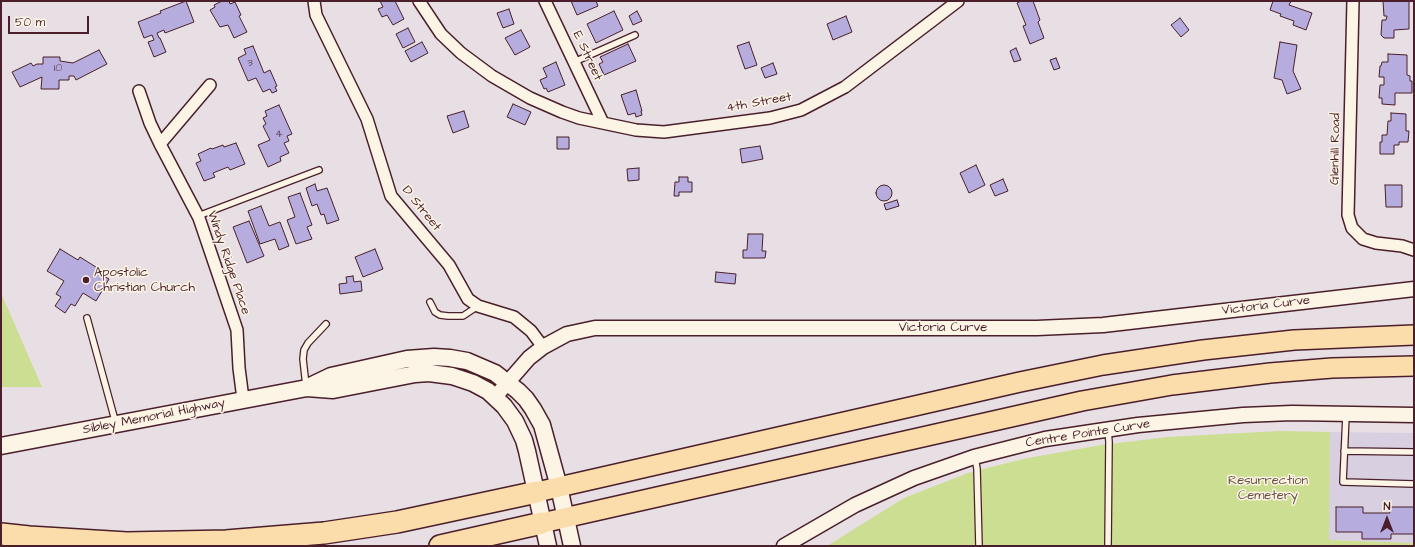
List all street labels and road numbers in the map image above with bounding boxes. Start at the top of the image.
street label: E Street [569,29,605,83]
street label: 4th Street [725,90,793,116]
street label: Glenhill Road [1328,113,1344,185]
street label: D Street [398,183,444,235]
street label: Windy Ridge Place [203,209,253,317]
street label: Victoria Curve [1221,293,1311,319]
street label: Victoria Curve [899,320,987,336]
street label: Sibley Memorial Highway [82,396,226,438]
street label: Centre Pointe Curve [1025,416,1151,452]

